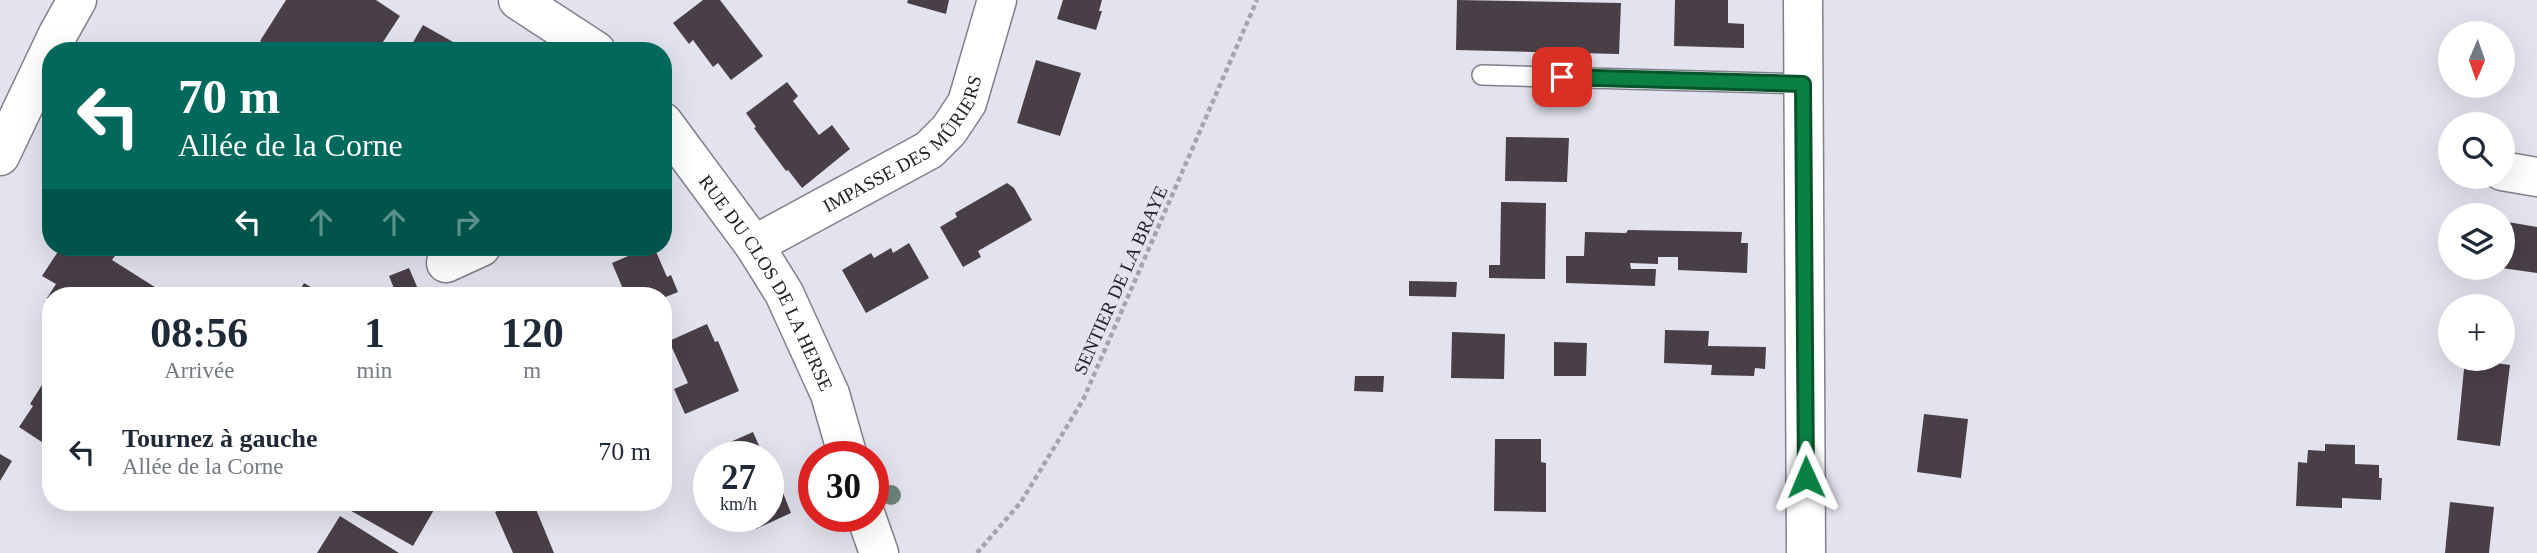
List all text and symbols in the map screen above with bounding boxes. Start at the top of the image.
north arrow [2438,21,2515,98]
map controls [2438,21,2515,371]
pin [1532,47,1592,107]
icon: arrive [1543,58,1581,96]
text: 70 m [178,69,280,124]
icon: left [63,70,154,161]
street label: IMPASSE DES MÛRIERS [819,73,986,217]
button: search [2438,112,2515,189]
text: Allée de la Corne [178,127,403,163]
street label: RUE DU CLOS DE LA HERSE [695,171,837,394]
street label: SENTIER DE LA BRAYE [1069,182,1172,378]
icon: left [229,203,267,241]
icon: ahead [302,203,340,241]
icon: ahead [375,203,413,241]
icon: right [448,203,486,241]
button: layers [2438,203,2515,280]
button: + [2438,294,2515,371]
text: 08:56 [150,310,248,356]
text: 1 [364,310,385,356]
text: 120 [501,310,564,356]
text: Arrivée [164,358,234,383]
text: min [357,358,392,383]
text: m [523,358,541,383]
text: Tournez à gauche [122,424,318,453]
icon: left [63,433,101,471]
text: 70 m [598,437,651,466]
position arrow [1769,440,1843,514]
speed limit sign: 30 [798,441,889,532]
text: Allée de la Corne [122,454,284,479]
text: 27 [721,458,756,497]
text: km/h [720,494,757,514]

